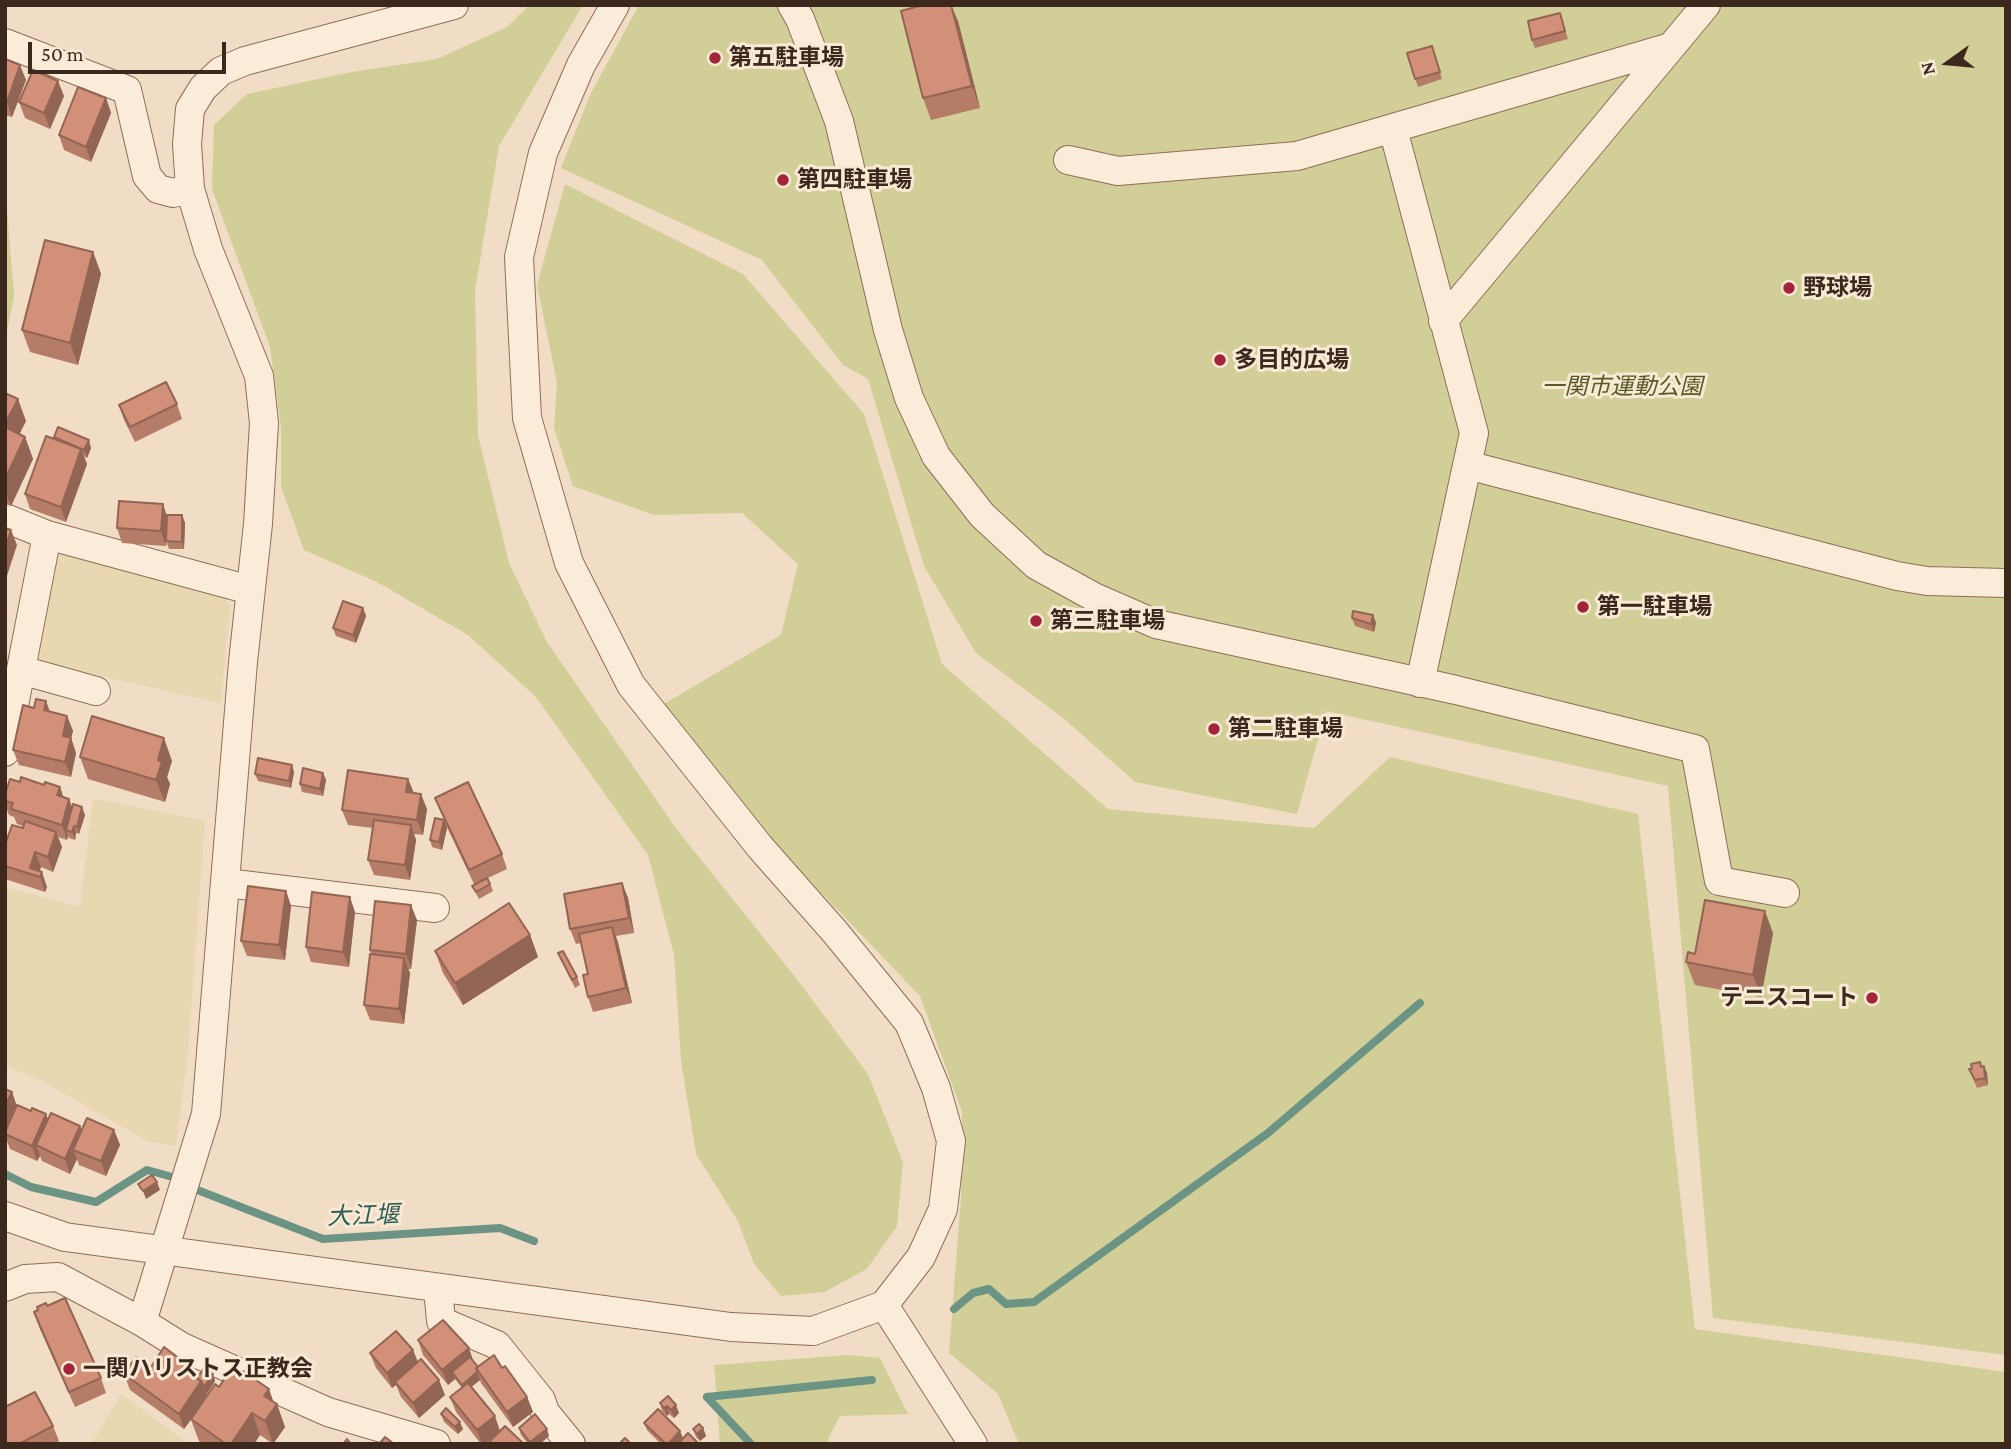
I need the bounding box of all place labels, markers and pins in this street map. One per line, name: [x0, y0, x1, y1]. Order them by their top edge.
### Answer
place label: 第五駐車場: [729, 44, 844, 72]
marker: 第五駐車場: [707, 50, 723, 66]
place label: 第四駐車場: [797, 166, 912, 194]
marker: 第四駐車場: [775, 172, 791, 188]
place label: 野球場: [1803, 274, 1872, 302]
marker: 野球場: [1781, 280, 1797, 296]
place label: 多目的広場: [1234, 346, 1349, 374]
marker: 多目的広場: [1212, 352, 1228, 368]
place label: 第一駐車場: [1597, 593, 1712, 621]
marker: 第一駐車場: [1575, 599, 1591, 615]
place label: 第三駐車場: [1050, 607, 1165, 635]
marker: 第三駐車場: [1028, 613, 1044, 629]
place label: 第二駐車場: [1228, 715, 1343, 743]
marker: 第二駐車場: [1206, 721, 1222, 737]
place label: テニスコート: [1720, 984, 1858, 1012]
marker: テニスコート: [1864, 990, 1880, 1006]
place label: 一関ハリストス正教会: [83, 1355, 313, 1383]
marker: 一関ハリストス正教会: [61, 1361, 77, 1377]

